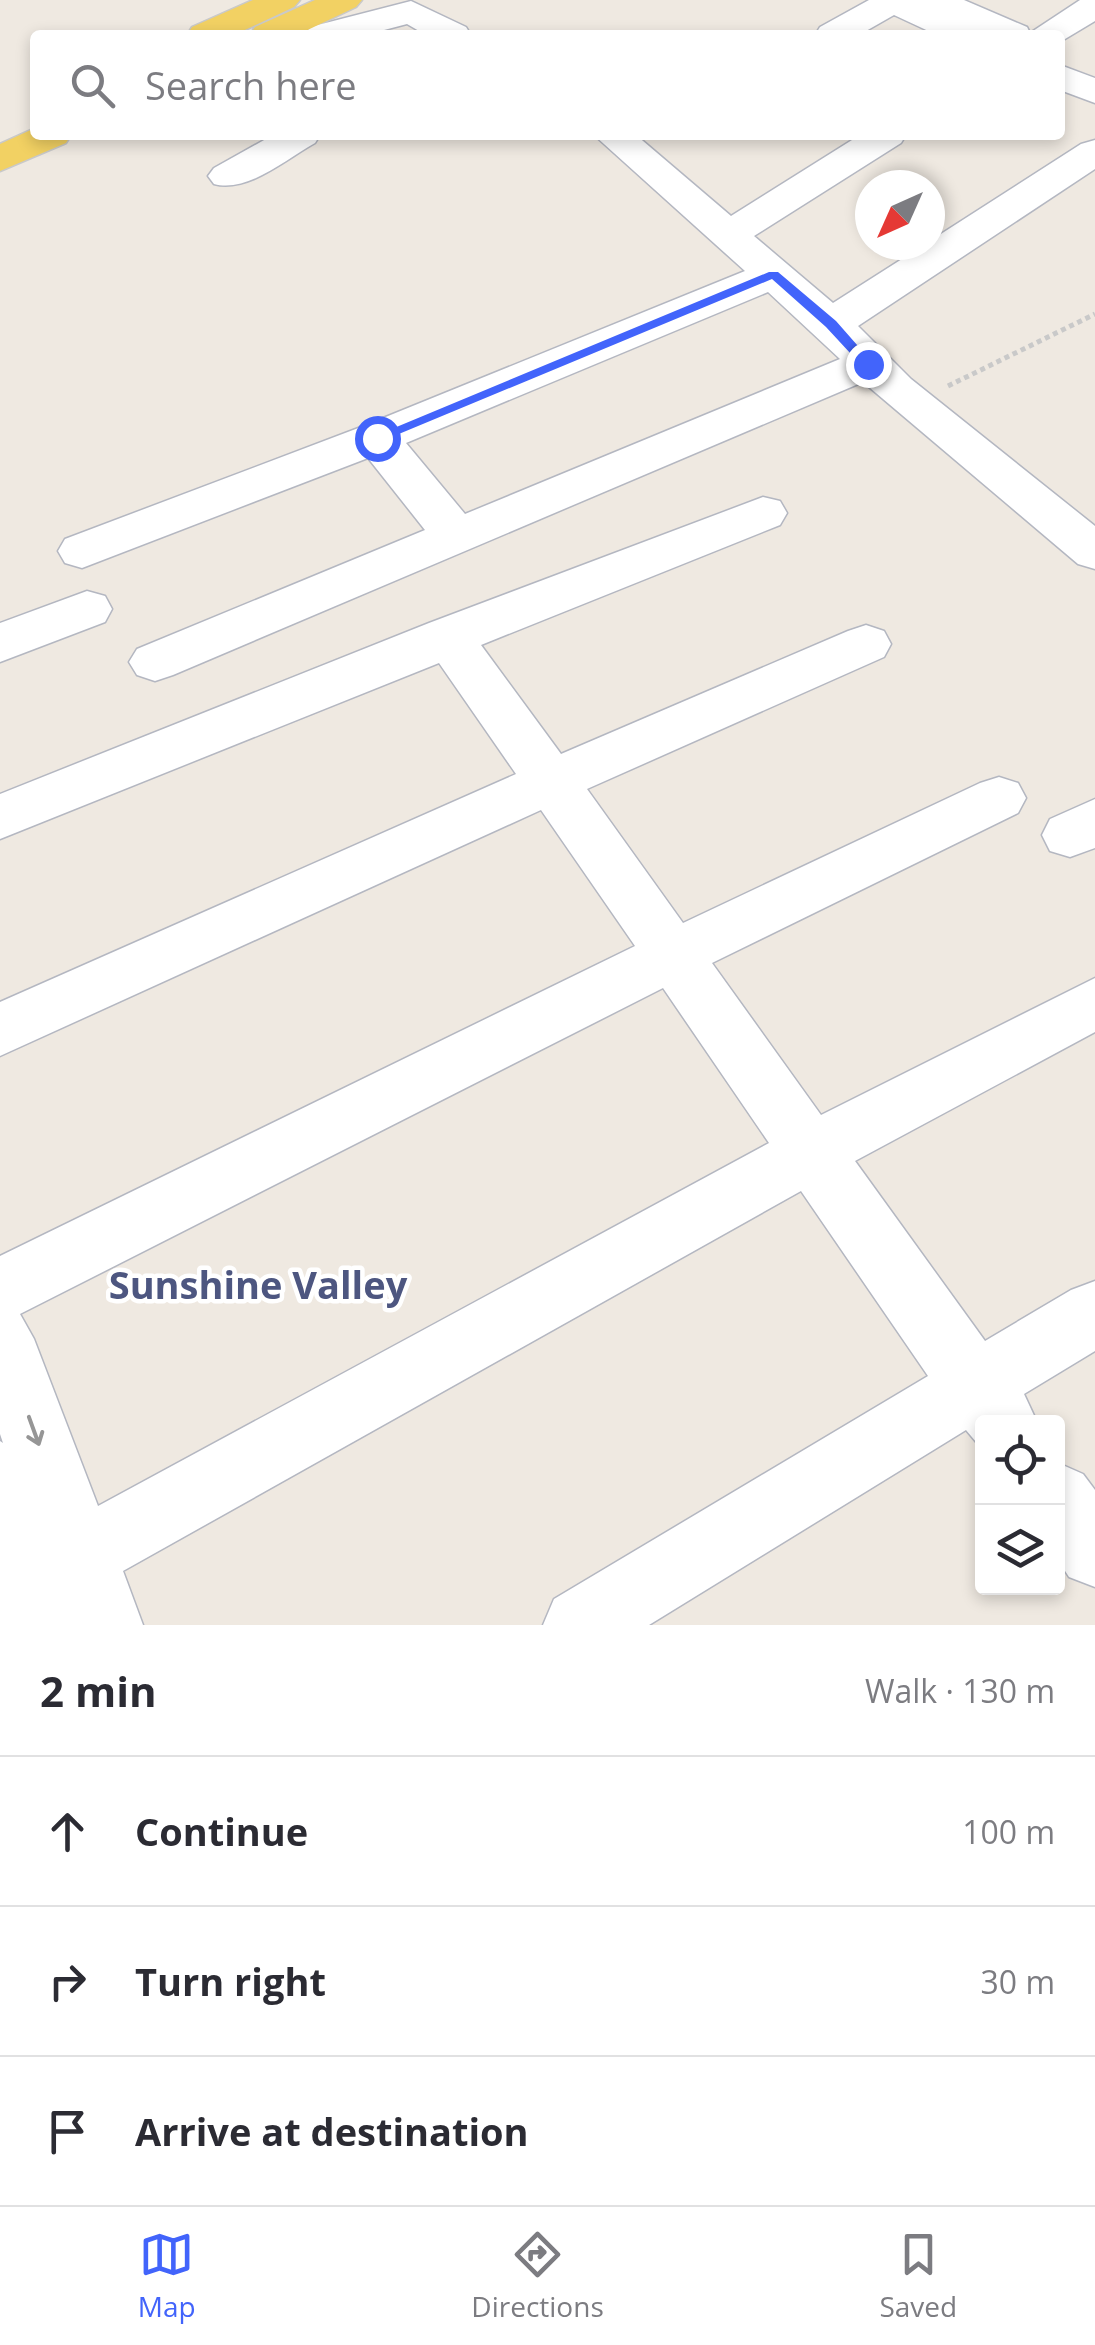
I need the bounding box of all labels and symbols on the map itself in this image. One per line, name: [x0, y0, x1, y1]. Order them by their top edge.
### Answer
north arrow: [855, 170, 945, 260]
route end: [846, 342, 892, 388]
route start: [355, 416, 401, 462]
district label: Sunshine Valley: [109, 1258, 408, 1310]
one-way arrow: [26, 1414, 44, 1445]

